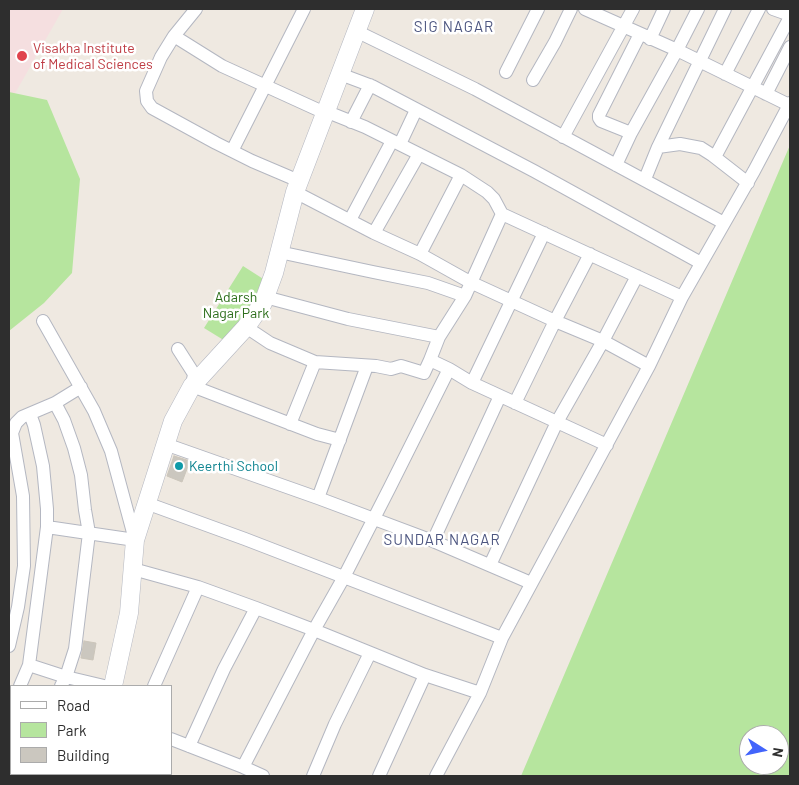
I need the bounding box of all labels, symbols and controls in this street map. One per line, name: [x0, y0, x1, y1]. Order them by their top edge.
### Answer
district label: SIG NAGAR: [413, 18, 495, 36]
place label: Visakha Institute of Medical Sciences: [33, 40, 153, 72]
marker: Visakha Institute of Medical Sciences: [15, 49, 29, 63]
park label: Adarsh Nagar Park: [203, 289, 269, 322]
place label: Keerthi School: [189, 458, 278, 474]
marker: Keerthi School: [173, 460, 185, 472]
district label: SUNDAR NAGAR: [382, 531, 502, 549]
legend: [10, 685, 172, 775]
text: Road: [57, 696, 90, 714]
text: Park: [57, 721, 86, 739]
north arrow: [739, 725, 789, 775]
text: Building: [57, 746, 110, 764]
text: N: [769, 746, 787, 759]

